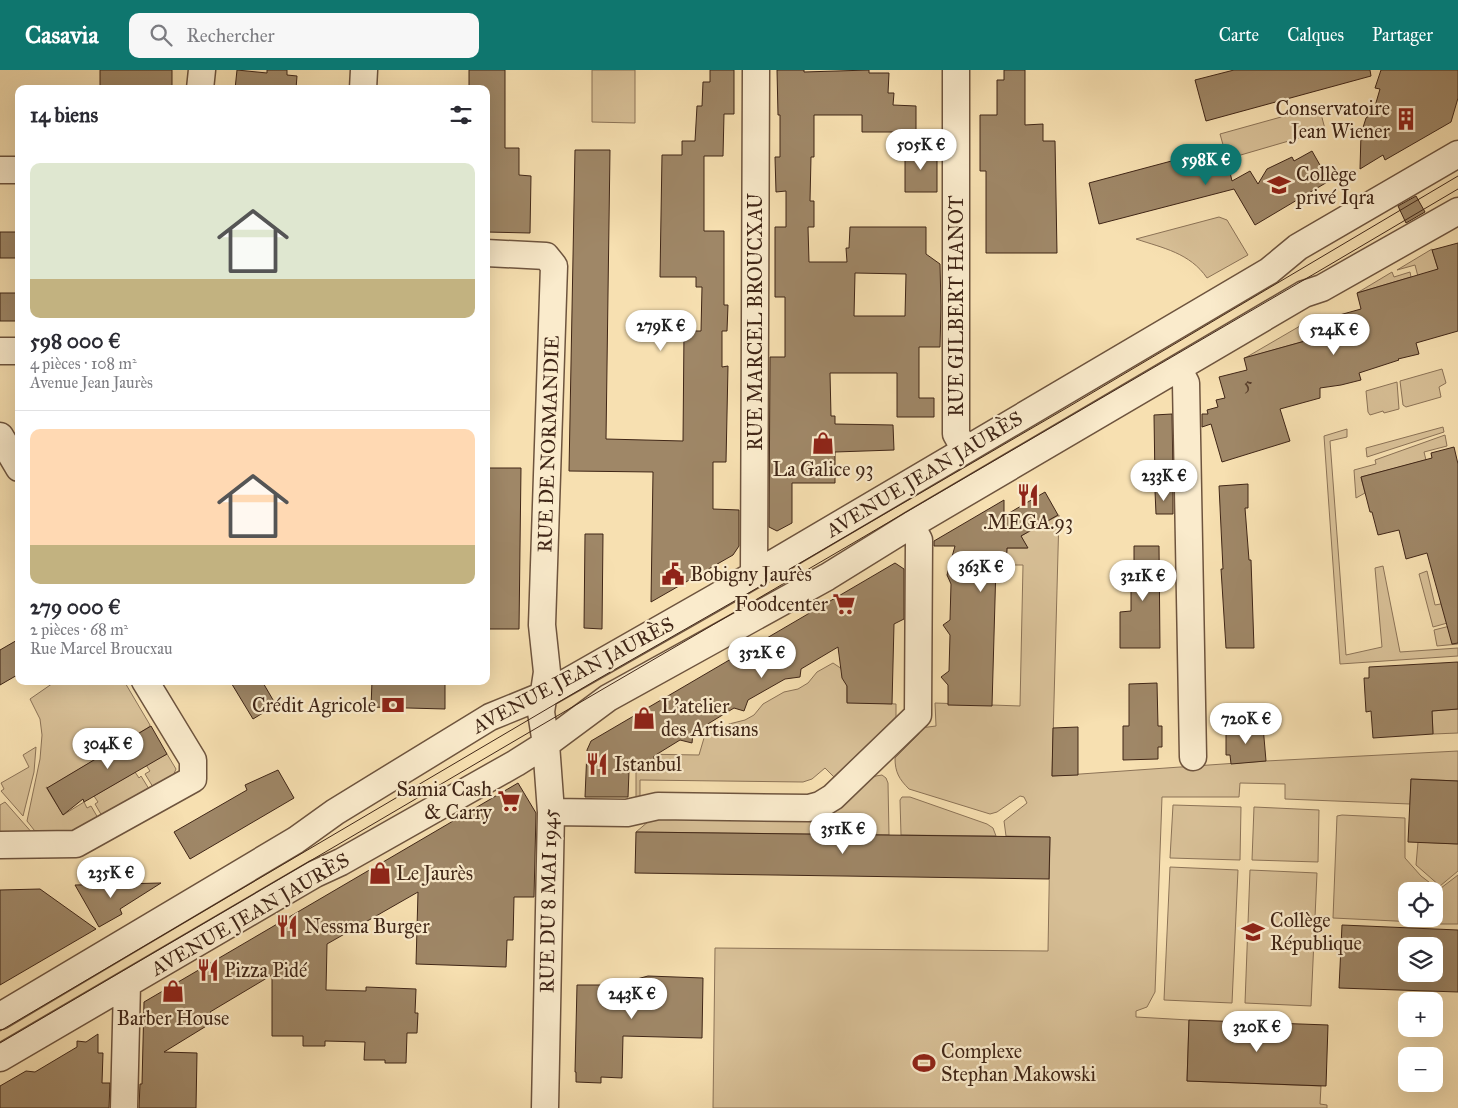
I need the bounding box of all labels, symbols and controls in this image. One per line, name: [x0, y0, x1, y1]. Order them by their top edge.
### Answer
search box: [129, 13, 479, 58]
text: Casavia: [25, 20, 99, 50]
icon: search: [147, 21, 175, 49]
text: Rechercher: [187, 24, 275, 47]
text: Carte: [1219, 24, 1259, 46]
text: Calques: [1287, 24, 1344, 46]
text: Partager: [1372, 24, 1433, 46]
place label: Conservatoire Jean Wiener: [1275, 96, 1391, 144]
icon: filters: [447, 101, 475, 129]
text: 14 biens: [30, 102, 98, 128]
building icon: Conservatoire Jean Wiener: [1393, 106, 1419, 132]
pin: 505K €: [880, 128, 962, 171]
text: 505K €: [897, 135, 945, 154]
pin: 598K €: [1165, 144, 1247, 186]
text: 598K €: [1181, 150, 1231, 169]
place label: Collège privé Iqra: [1295, 162, 1375, 210]
school or university icon: Collège privé Iqra: [1266, 172, 1292, 198]
street label: RUE MARCEL BROUCXAU: [743, 193, 767, 451]
street label: RUE GILBERT HANOT: [944, 195, 968, 417]
icon: home: [208, 196, 298, 286]
pin: 279K €: [620, 310, 702, 352]
pin: 524K €: [1293, 314, 1375, 356]
text: 279K €: [636, 316, 686, 335]
text: 524K €: [1310, 320, 1358, 339]
text: 598 000 €: [30, 328, 121, 354]
street label: RUE DE NORMANDIE: [532, 335, 564, 553]
text: 4 pièces · 108 m²: [30, 354, 137, 373]
text: Avenue Jean Jaurès: [30, 373, 153, 392]
house number: 5: [1244, 373, 1253, 395]
street label: AVENUE JEAN JAURÈS: [820, 404, 1027, 544]
shop icon: La Galice 93: [810, 430, 836, 456]
place label: La Galice 93: [772, 457, 874, 481]
pin: 233K €: [1123, 460, 1205, 502]
icon: home: [208, 461, 298, 551]
text: 233K €: [1141, 466, 1187, 485]
restaurant icon: .MEGA.93: [1015, 482, 1041, 508]
place label: .MEGA.93: [983, 510, 1073, 534]
pin: 363K €: [940, 550, 1022, 593]
text: 363K €: [958, 557, 1004, 576]
pin: 321K €: [1102, 560, 1184, 602]
public building icon: Bobigny Jaurès: [660, 561, 686, 587]
place label: Bobigny Jaurès: [690, 562, 812, 587]
text: 321K €: [1120, 566, 1166, 585]
supermarket icon: Foodcenter: [831, 591, 857, 617]
place label: Foodcenter: [734, 592, 828, 616]
text: 279 000 €: [30, 594, 121, 620]
street label: AVENUE JEAN JAURÈS: [466, 610, 678, 740]
text: 2 pièces · 68 m²: [30, 620, 128, 639]
pin: 352K €: [721, 636, 803, 679]
text: Rue Marcel Broucxau: [30, 639, 172, 658]
text: 352K €: [739, 643, 785, 662]
bank icon: Crédit Agricole: [380, 692, 406, 718]
place label: Crédit Agricole: [252, 693, 376, 718]
place label: L'atelier des Artisans: [661, 694, 758, 741]
pin: 720K €: [1205, 702, 1287, 745]
shop icon: L'atelier des Artisans: [631, 705, 657, 731]
text: 720K €: [1221, 709, 1271, 728]
pin: 304K €: [67, 728, 149, 770]
text: 304K €: [83, 734, 133, 753]
restaurant icon: Istanbul: [584, 751, 610, 777]
place label: Istanbul: [614, 752, 682, 776]
place label: Samia Cash & Carry: [397, 777, 493, 824]
supermarket icon: Samia Cash & Carry: [496, 788, 522, 814]
street label: RUE DU 8 MAI 1945: [534, 809, 562, 993]
pin: 351K €: [802, 812, 884, 855]
text: 351K €: [821, 819, 865, 838]
street label: AVENUE JEAN JAURÈS: [145, 846, 354, 982]
pin: 235K €: [70, 856, 152, 899]
shop icon: Le Jaurès: [367, 860, 393, 886]
place label: Le Jaurès: [396, 861, 473, 886]
text: 235K €: [88, 863, 134, 882]
map controls: [1398, 882, 1443, 1092]
button: locate: [1398, 882, 1443, 927]
place label: Collège République: [1270, 908, 1362, 956]
restaurant icon: Nessma Burger: [274, 913, 300, 939]
place label: Nessma Burger: [304, 914, 430, 939]
school or university icon: Collège République: [1240, 919, 1266, 945]
button: layers: [1398, 937, 1443, 982]
restaurant icon: Pizza Pidé: [195, 957, 221, 983]
place label: Pizza Pidé: [224, 958, 308, 982]
shop icon: Barber House: [160, 978, 186, 1004]
pin: 243K €: [591, 978, 673, 1020]
text: 243K €: [608, 984, 656, 1003]
button: +: [1398, 992, 1443, 1037]
place label: Barber House: [117, 1006, 229, 1030]
pin: 320K €: [1216, 1010, 1298, 1053]
text: 320K €: [1233, 1017, 1281, 1036]
place label: Complexe Stephan Makowski: [941, 1039, 1096, 1086]
button: −: [1398, 1047, 1443, 1092]
sports icon: Complexe Stephan Makowski: [911, 1050, 937, 1076]

